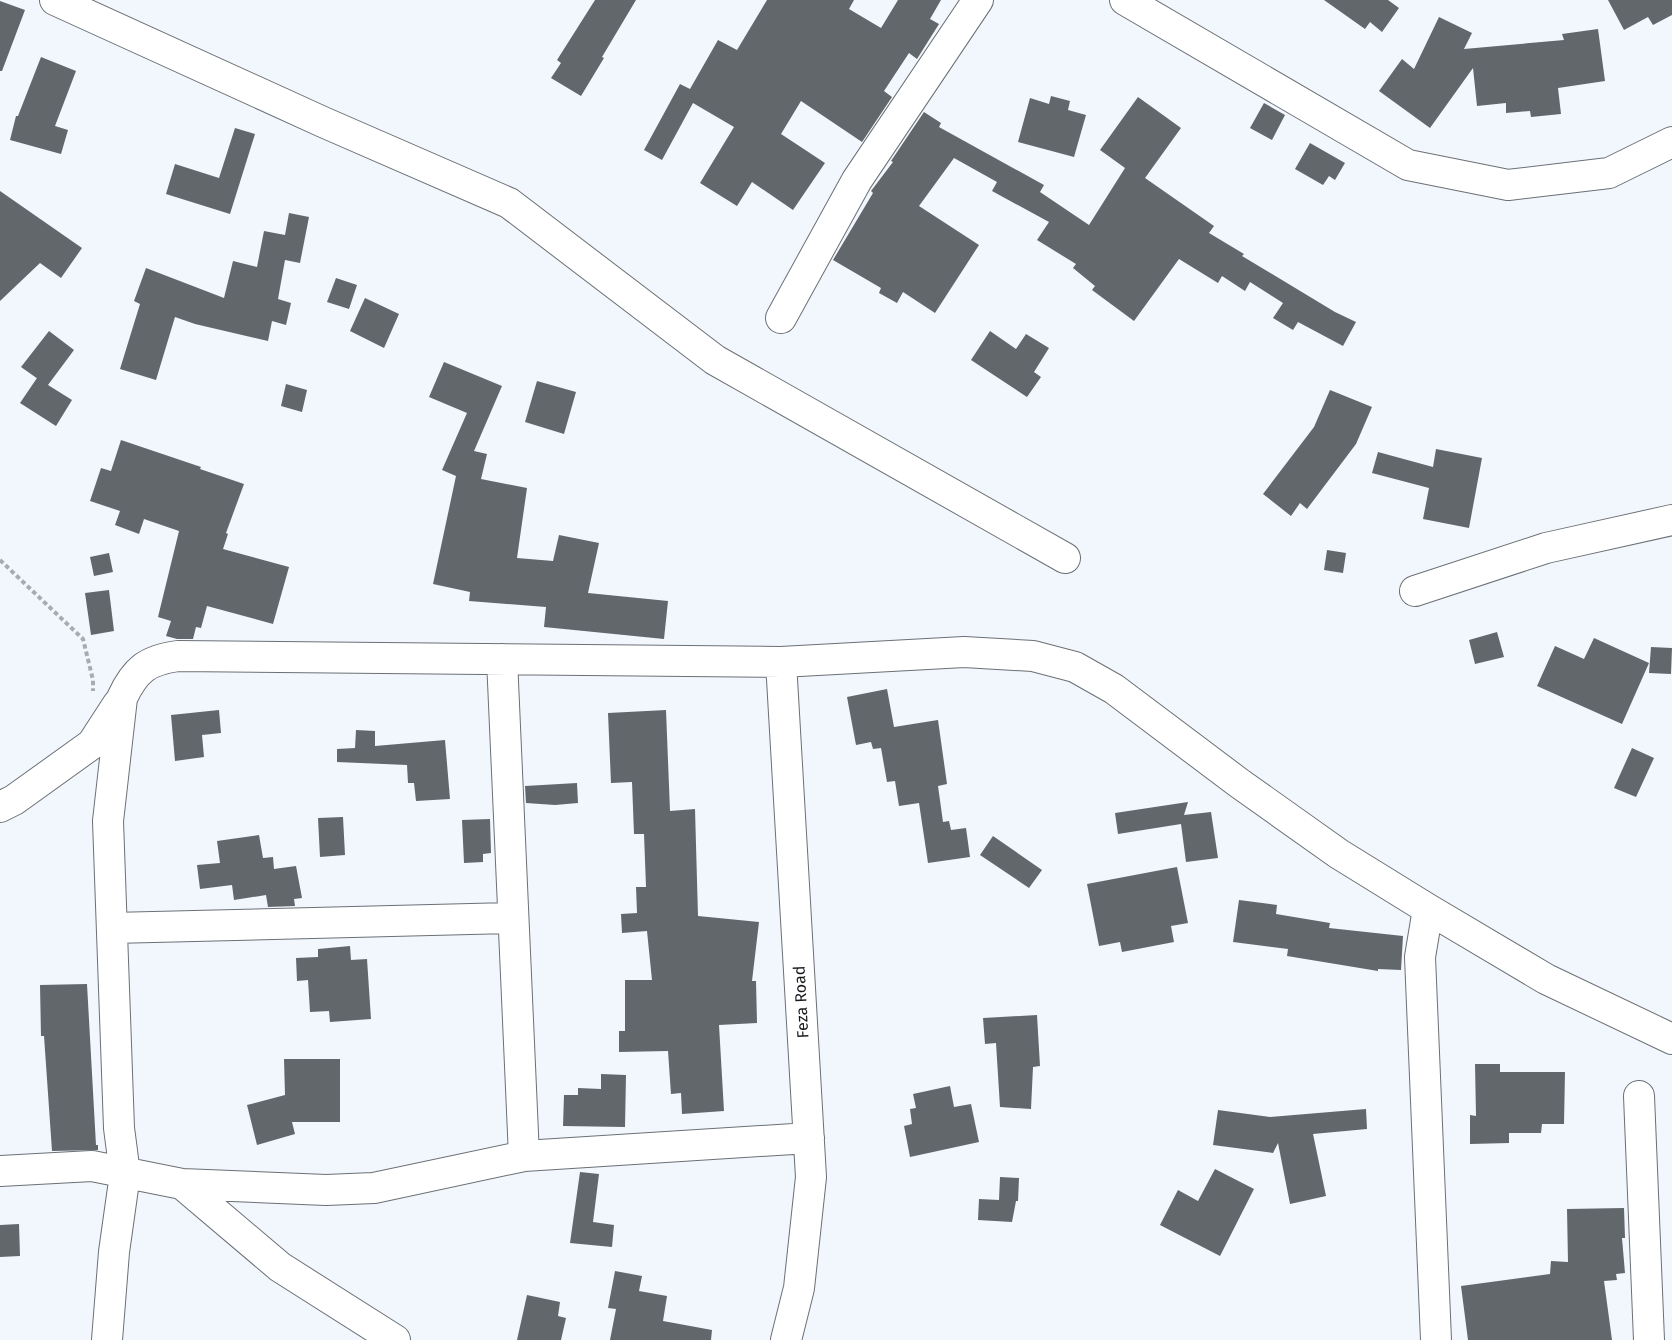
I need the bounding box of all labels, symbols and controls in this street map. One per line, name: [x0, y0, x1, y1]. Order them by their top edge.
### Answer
street label: Feza Road: [790, 965, 812, 1039]

